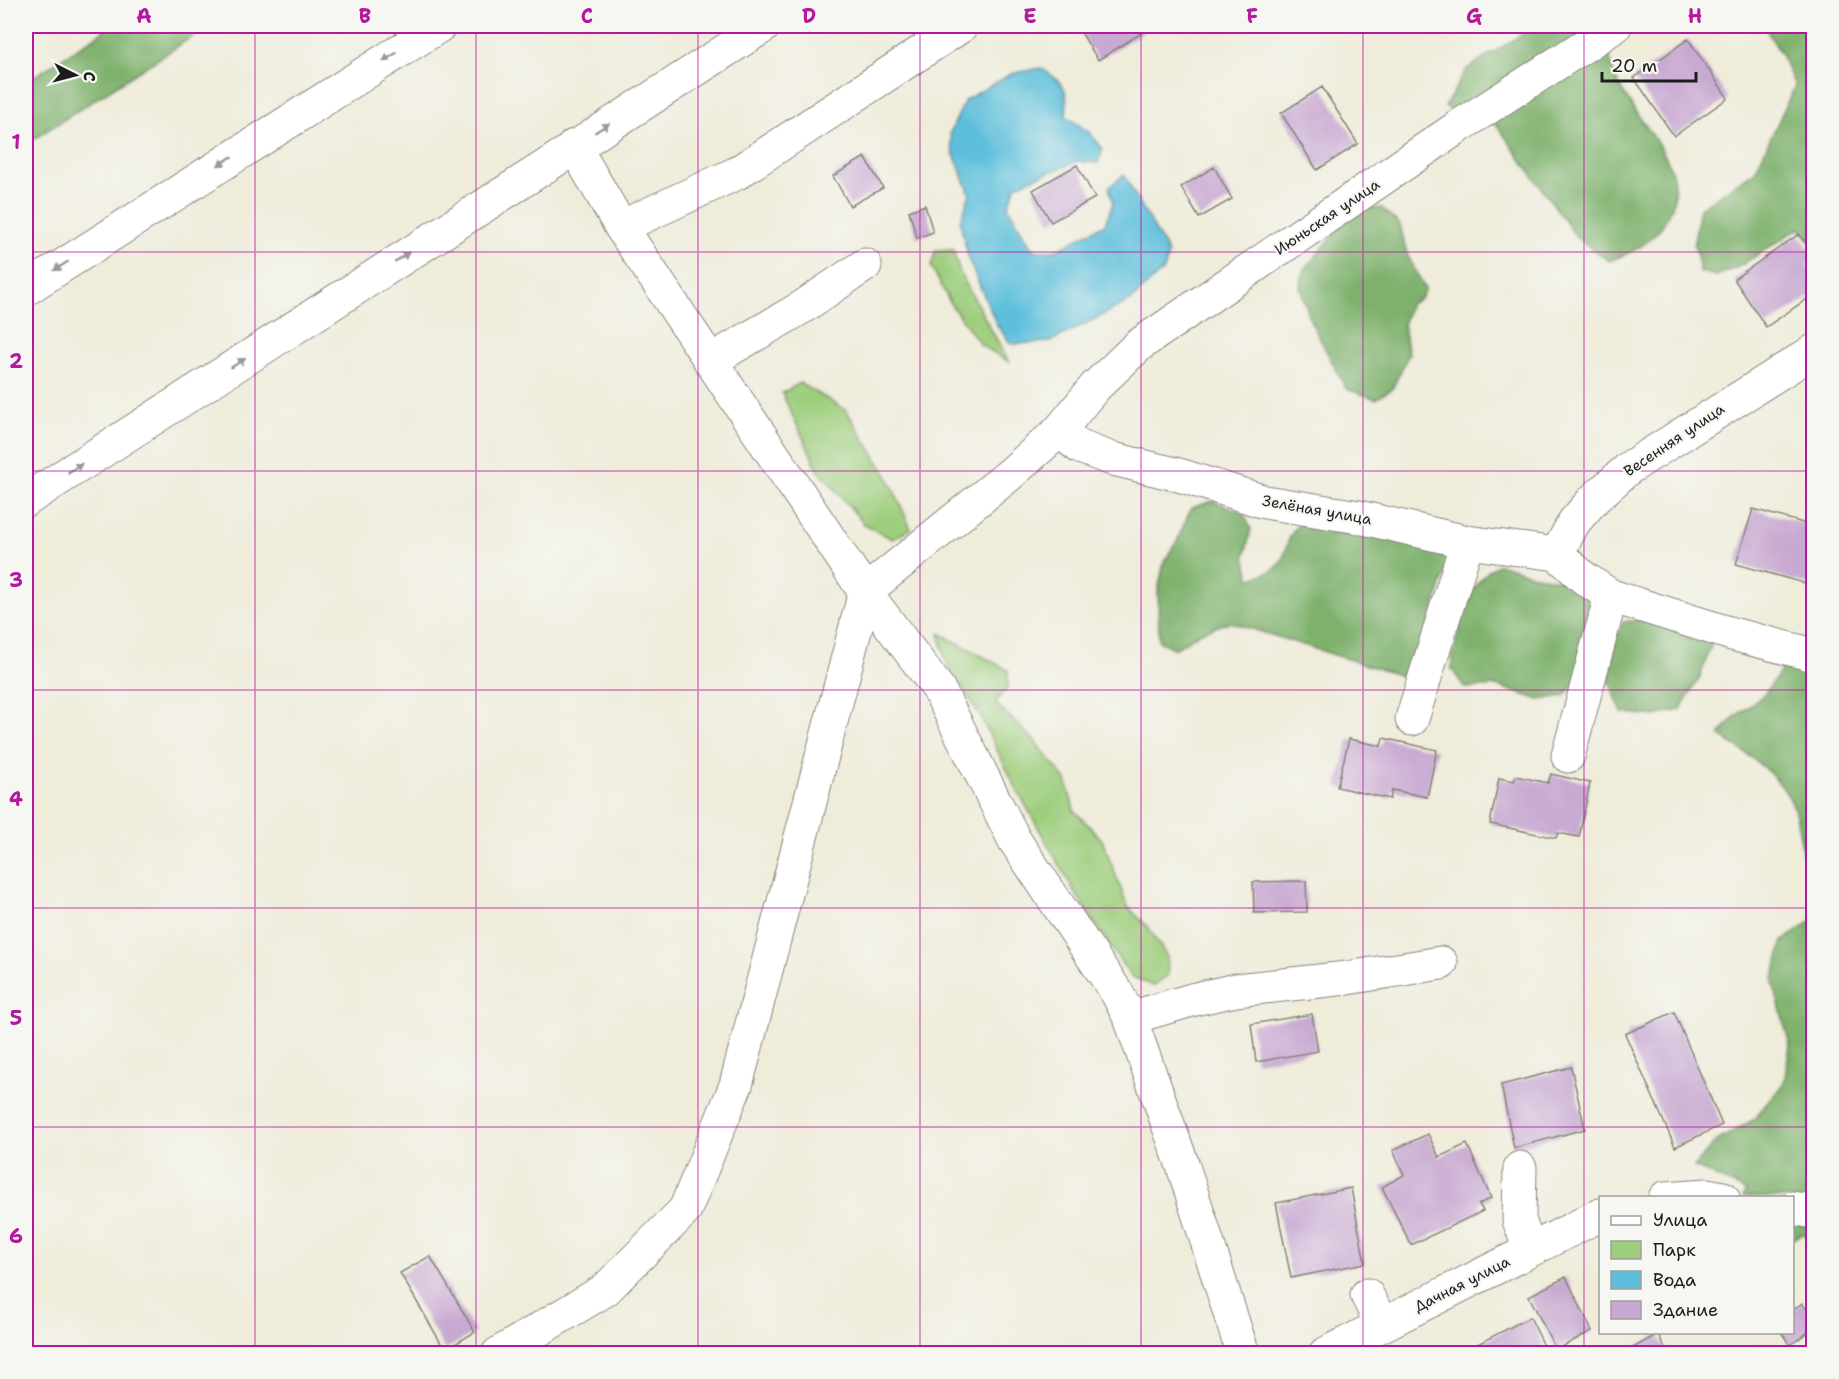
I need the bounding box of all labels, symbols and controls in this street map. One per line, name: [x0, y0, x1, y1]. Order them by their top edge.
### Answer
text: A: [136, 3, 152, 29]
text: B: [359, 3, 371, 29]
text: C: [581, 3, 593, 29]
text: D: [802, 3, 816, 29]
text: E: [1023, 3, 1037, 29]
text: F: [1246, 3, 1258, 29]
text: G: [1466, 3, 1482, 29]
text: H: [1688, 3, 1702, 29]
north arrow: [45, 45, 105, 105]
scale bar: [1602, 45, 1696, 83]
one-way arrow: [382, 51, 398, 62]
text: 20 m: [1611, 54, 1657, 78]
text: С: [78, 71, 100, 83]
one-way arrow: [593, 123, 610, 134]
text: 1: [11, 129, 21, 155]
one-way arrow: [217, 156, 233, 167]
street label: Июньская улица: [1271, 174, 1384, 260]
one-way arrow: [394, 251, 410, 262]
one-way arrow: [53, 261, 69, 272]
text: 2: [9, 348, 23, 374]
one-way arrow: [230, 357, 247, 368]
street label: Весенняя улица: [1620, 399, 1729, 481]
one-way arrow: [66, 463, 83, 474]
street label: Зелёная улица: [1261, 491, 1374, 530]
text: 3: [9, 567, 23, 593]
text: 4: [9, 786, 23, 812]
text: 5: [10, 1005, 22, 1031]
legend: [1599, 1196, 1794, 1334]
text: Улица: [1653, 1208, 1707, 1232]
text: 6: [9, 1223, 23, 1249]
text: Парк: [1653, 1238, 1696, 1262]
street label: Дачная улица: [1411, 1251, 1514, 1317]
text: Вода: [1653, 1268, 1696, 1292]
text: Здание: [1653, 1298, 1718, 1322]

